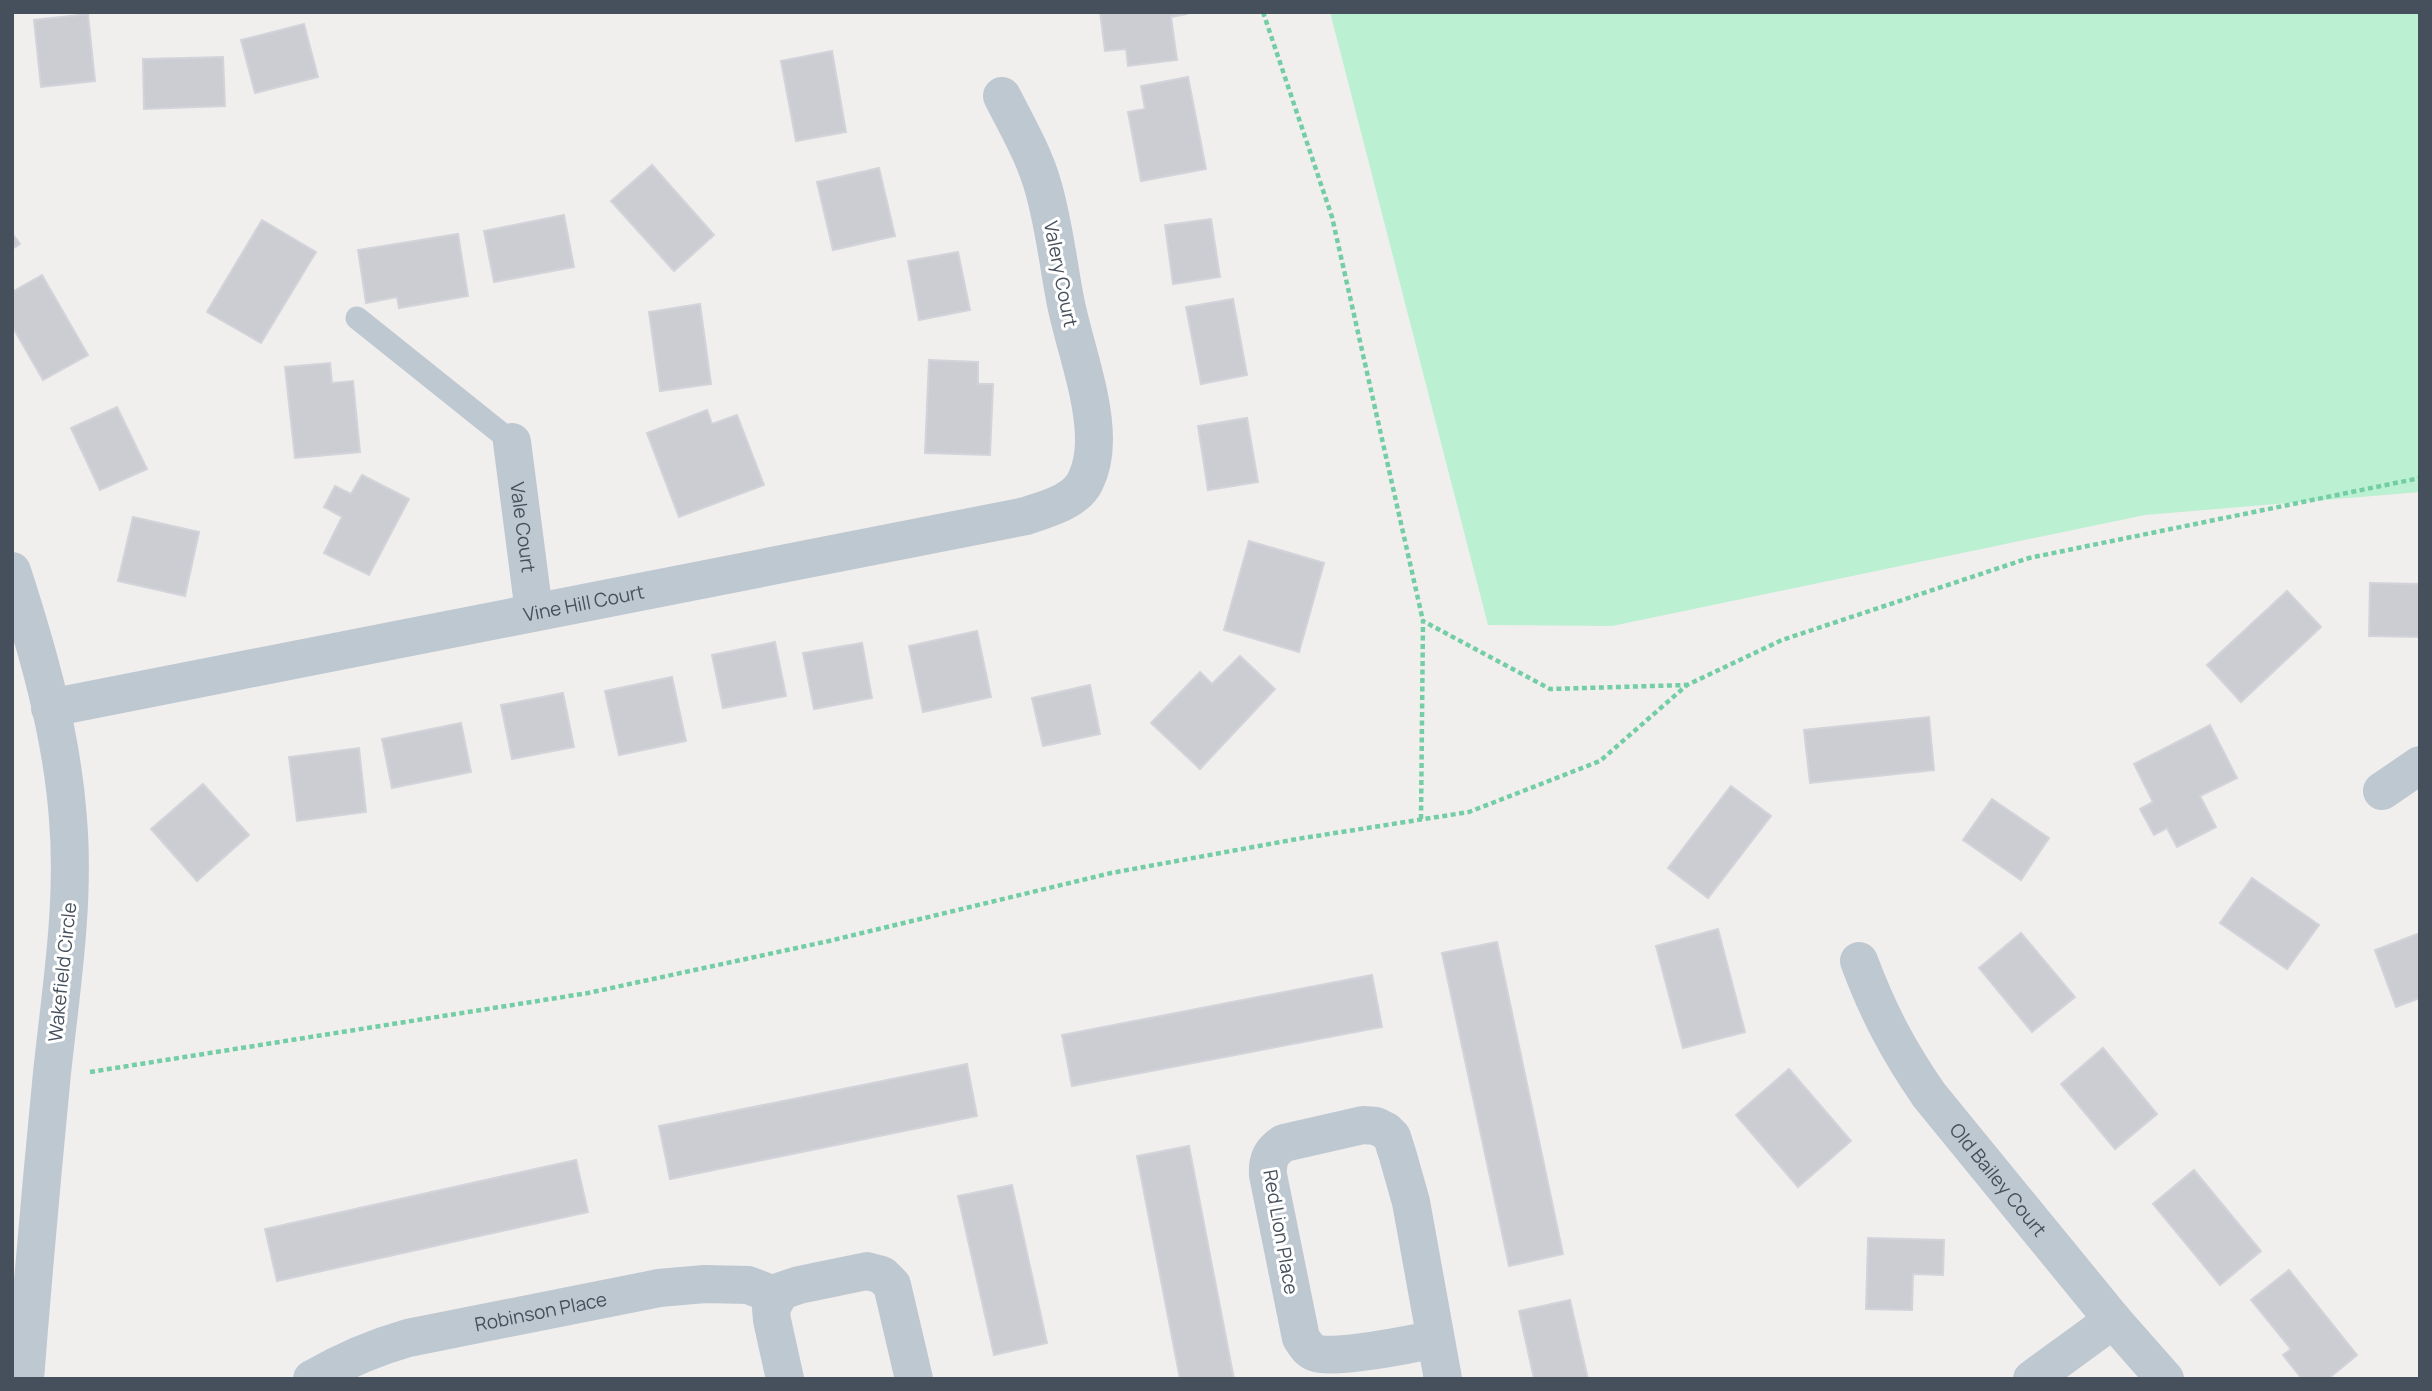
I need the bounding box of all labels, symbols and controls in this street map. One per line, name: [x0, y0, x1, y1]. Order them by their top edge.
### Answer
street label: Valery Court: [1038, 219, 1084, 329]
street label: Vale Court: [504, 480, 542, 574]
street label: Vine Hill Court: [521, 578, 646, 628]
street label: Wakefield Circle: [42, 901, 82, 1043]
street label: Old Bailey Court: [1944, 1117, 2053, 1242]
street label: Red Lion Place: [1257, 1167, 1305, 1297]
street label: Robinson Place: [472, 1286, 609, 1337]

